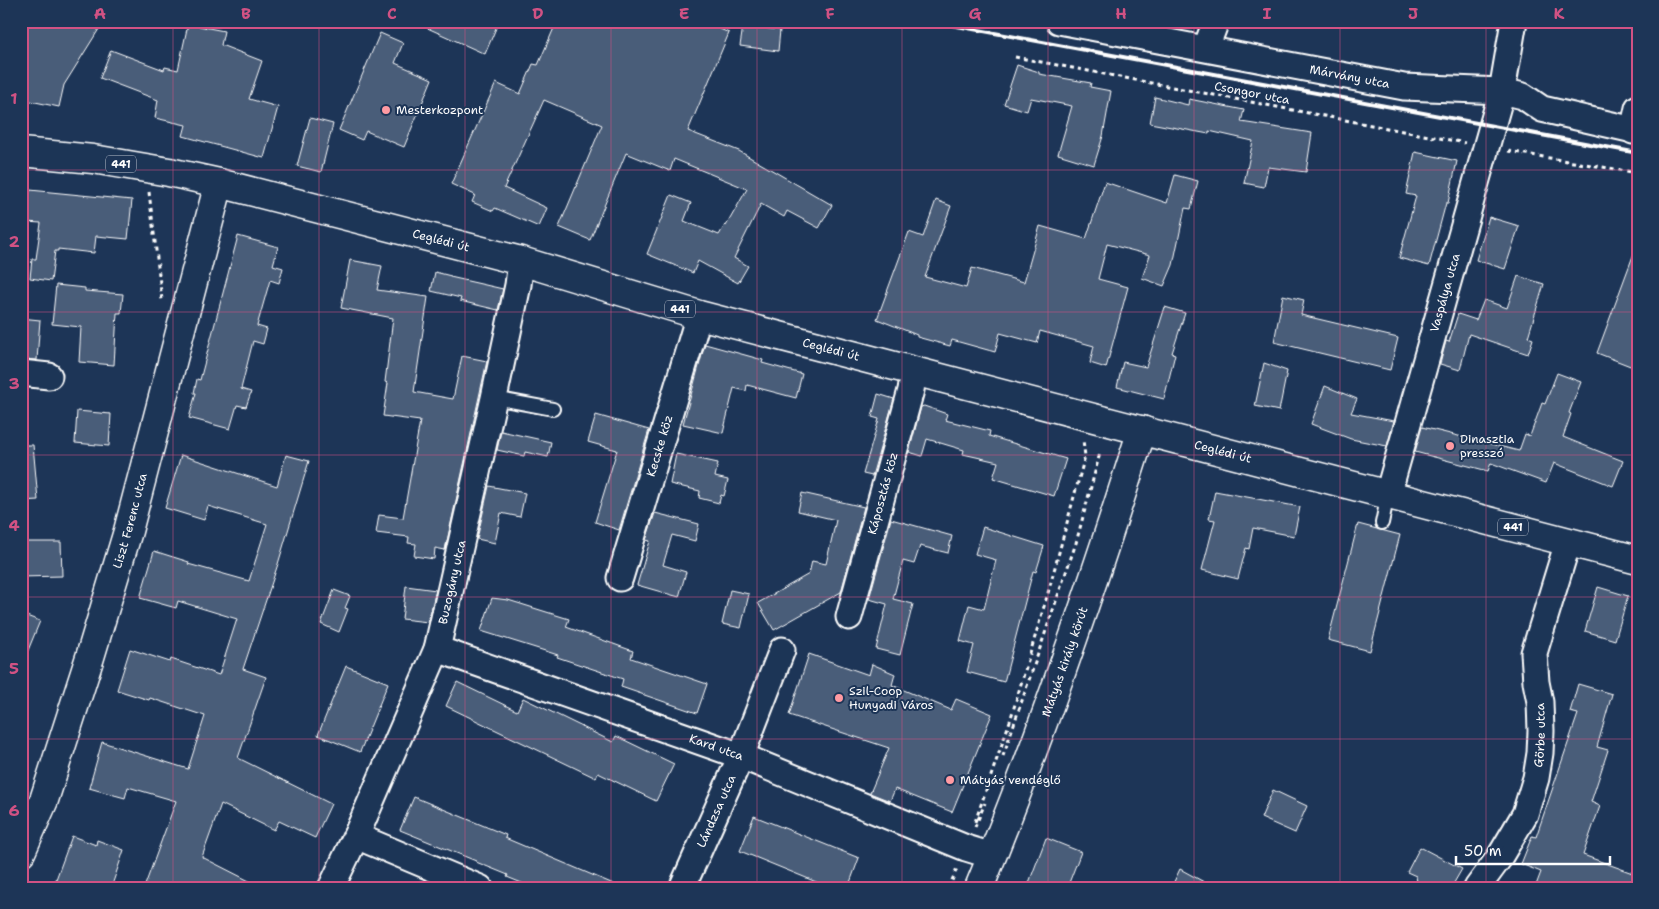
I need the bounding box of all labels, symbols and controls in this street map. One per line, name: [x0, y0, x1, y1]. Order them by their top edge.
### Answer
text: A: [94, 3, 106, 24]
text: B: [241, 3, 251, 24]
text: C: [387, 3, 397, 24]
text: D: [532, 3, 544, 24]
text: E: [679, 3, 689, 24]
text: F: [825, 3, 835, 24]
text: G: [969, 3, 982, 24]
text: H: [1115, 3, 1127, 24]
text: I: [1263, 3, 1272, 24]
text: J: [1408, 3, 1418, 24]
text: K: [1554, 3, 1565, 24]
street label: Márvány utca: [1308, 61, 1392, 92]
street label: Csongor utca: [1213, 78, 1292, 108]
text: 1: [10, 88, 18, 109]
place label: Mesterkozpont: [396, 102, 483, 118]
marker: Mesterkozpont: [380, 104, 392, 116]
road number: 441: [106, 156, 136, 172]
street label: Ceglédi út: [411, 225, 471, 255]
text: 2: [8, 231, 20, 252]
street label: Vaspálya utca: [1426, 251, 1464, 334]
road number: 441: [665, 300, 695, 318]
street label: Ceglédi út: [801, 334, 861, 365]
text: 3: [8, 373, 20, 394]
street label: Kecske köz: [643, 413, 677, 479]
place label: Dinasztia presszó: [1460, 431, 1515, 461]
street label: Ceglédi út: [1193, 437, 1253, 467]
marker: Dinasztia presszó: [1444, 440, 1456, 452]
street label: Káposztás köz: [864, 451, 902, 536]
street label: Liszt Ferenc utca: [109, 471, 151, 570]
text: 4: [8, 515, 20, 536]
road number: 441: [1498, 518, 1528, 536]
street label: Buzogány utca: [435, 538, 470, 626]
street label: Mátyás király körút: [1038, 605, 1092, 719]
text: 5: [9, 658, 19, 679]
place label: Szil-Coop Hunyadi Város: [849, 683, 934, 713]
marker: Szil-Coop Hunyadi Város: [833, 692, 845, 704]
street label: Görbe utca: [1530, 702, 1549, 769]
street label: Kard utca: [687, 730, 746, 764]
street label: Lándzsa utca: [693, 772, 740, 850]
place label: Mátyás vendéglő: [960, 772, 1061, 788]
marker: Mátyás vendéglő: [944, 774, 956, 786]
text: 6: [8, 800, 20, 821]
scale bar: [1456, 834, 1610, 866]
text: 50 m: [1464, 841, 1502, 861]

